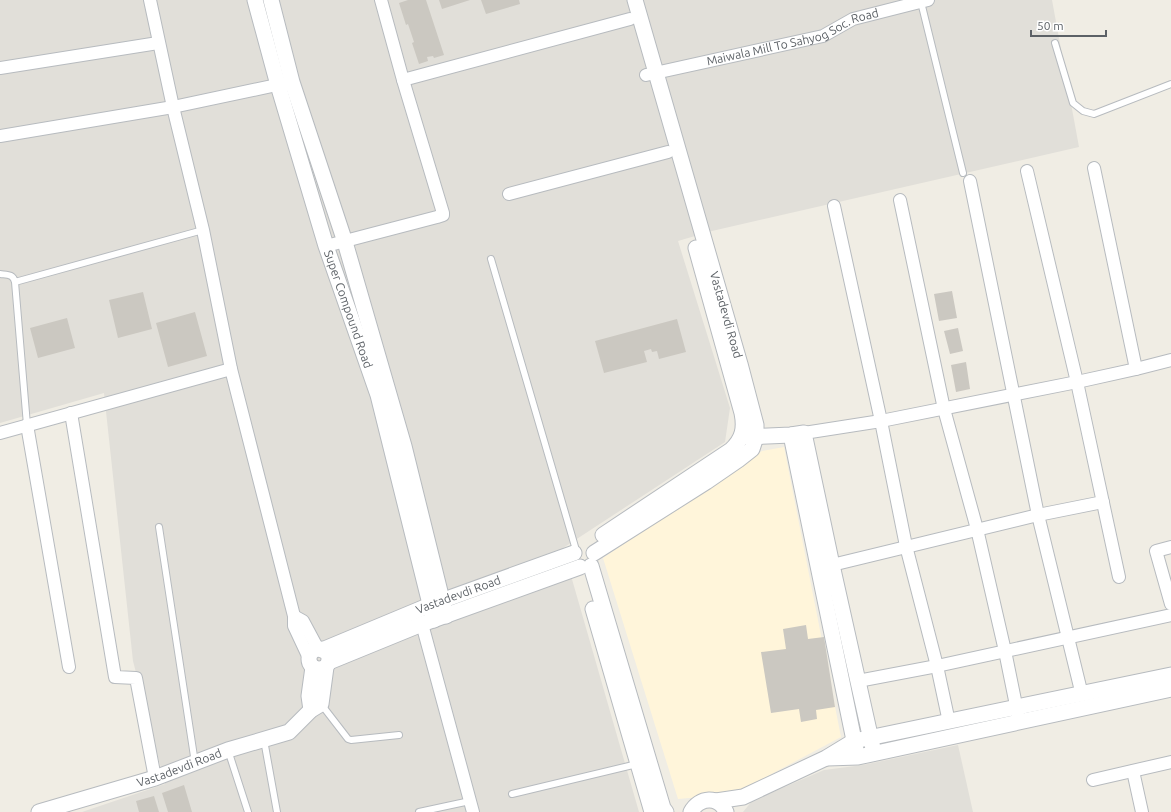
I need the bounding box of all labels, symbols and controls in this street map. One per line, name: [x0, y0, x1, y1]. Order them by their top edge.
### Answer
street label: Maiwala Mill To Sahyog Soc. Road: [705, 6, 880, 67]
scale bar: [1031, 12, 1106, 38]
text: 50 m: [1037, 19, 1064, 32]
street label: Super Compound Road: [322, 248, 375, 370]
street label: Vastadevdi Road: [708, 270, 745, 360]
street label: Vastadevdi Road: [414, 573, 502, 616]
street label: Vastadevdi Road: [135, 746, 223, 789]

